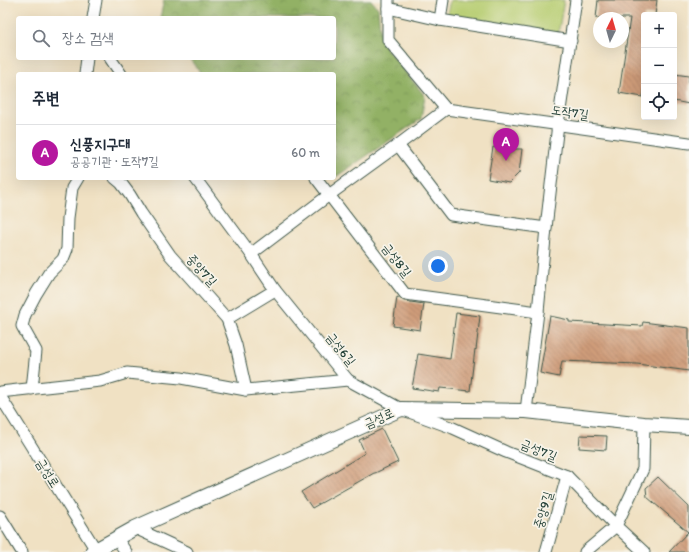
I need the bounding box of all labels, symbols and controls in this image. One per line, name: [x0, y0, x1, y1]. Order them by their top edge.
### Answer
north arrow: [593, 12, 629, 48]
map controls: [641, 12, 677, 120]
button: +: [641, 12, 677, 48]
search box: [16, 16, 336, 60]
icon: search: [30, 27, 52, 49]
text: 장소 검색: [62, 29, 114, 47]
button: −: [641, 48, 677, 84]
button: locate: [641, 84, 677, 120]
text: 주변: [32, 88, 59, 108]
street label: 도작7길: [550, 102, 590, 122]
pin: A: [493, 128, 519, 161]
text: 신풍지구대: [70, 135, 130, 153]
text: A: [41, 145, 49, 160]
text: 60 m: [291, 145, 320, 160]
text: 공공기관 · 도작7길: [70, 154, 159, 169]
street label: 금성8길: [379, 240, 415, 280]
street label: 중앙7길: [184, 251, 220, 289]
your location: [428, 256, 448, 276]
street label: 금성6길: [323, 329, 359, 369]
street label: 금성로: [362, 405, 396, 431]
street label: 금성7길: [519, 436, 559, 464]
street label: 금성로: [33, 456, 63, 490]
street label: 중앙9길: [531, 490, 555, 530]

